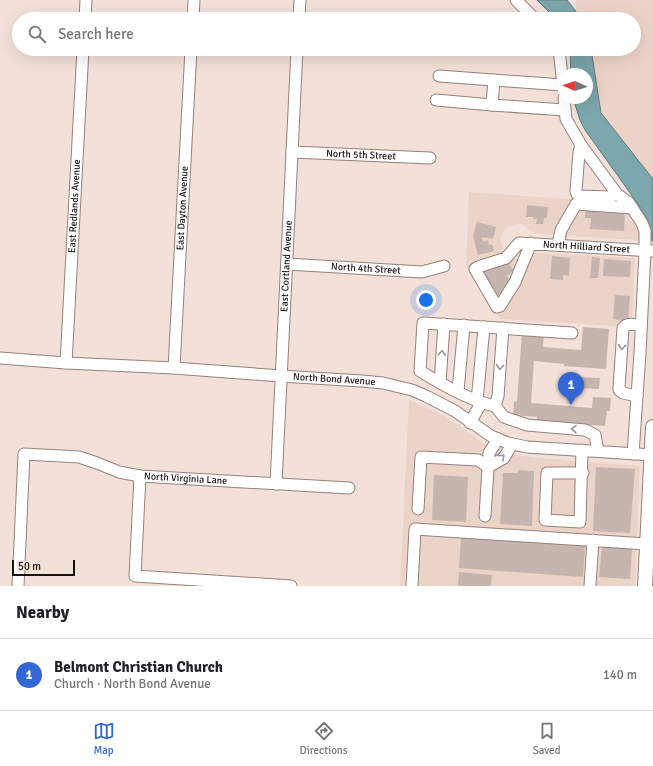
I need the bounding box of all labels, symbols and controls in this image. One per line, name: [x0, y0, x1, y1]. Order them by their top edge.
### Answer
search box: [12, 12, 641, 56]
icon: search: [26, 23, 48, 45]
text: Search here: [58, 25, 134, 43]
north arrow: [557, 68, 593, 104]
street label: North 5th Street: [326, 147, 397, 163]
street label: East Redlands Avenue: [66, 159, 83, 253]
street label: East Dayton Avenue: [174, 166, 191, 251]
street label: East Cortland Avenue: [278, 220, 295, 312]
street label: North Hilliard Street: [543, 238, 631, 256]
street label: North 4th Street: [331, 261, 402, 277]
your location: [416, 290, 436, 310]
one-way arrow: [617, 344, 626, 351]
one-way arrow: [438, 350, 447, 356]
one-way arrow: [496, 364, 505, 370]
street label: North Bond Avenue: [293, 371, 376, 388]
pin: 1: [558, 372, 584, 405]
one-way arrow: [571, 425, 577, 434]
one-way arrow: [497, 455, 505, 462]
street label: North Virginia Lane: [144, 470, 227, 487]
scale bar: [12, 558, 75, 577]
text: 50 m: [18, 560, 41, 573]
text: Nearby: [16, 602, 69, 623]
text: Belmont Christian Church: [54, 658, 223, 676]
text: 1: [25, 667, 33, 683]
text: 140 m: [603, 667, 637, 683]
text: Church · North Bond Avenue: [54, 676, 211, 692]
tab: Map: [93, 720, 115, 757]
tab: Directions: [300, 720, 348, 757]
tab: Saved: [533, 720, 560, 757]

